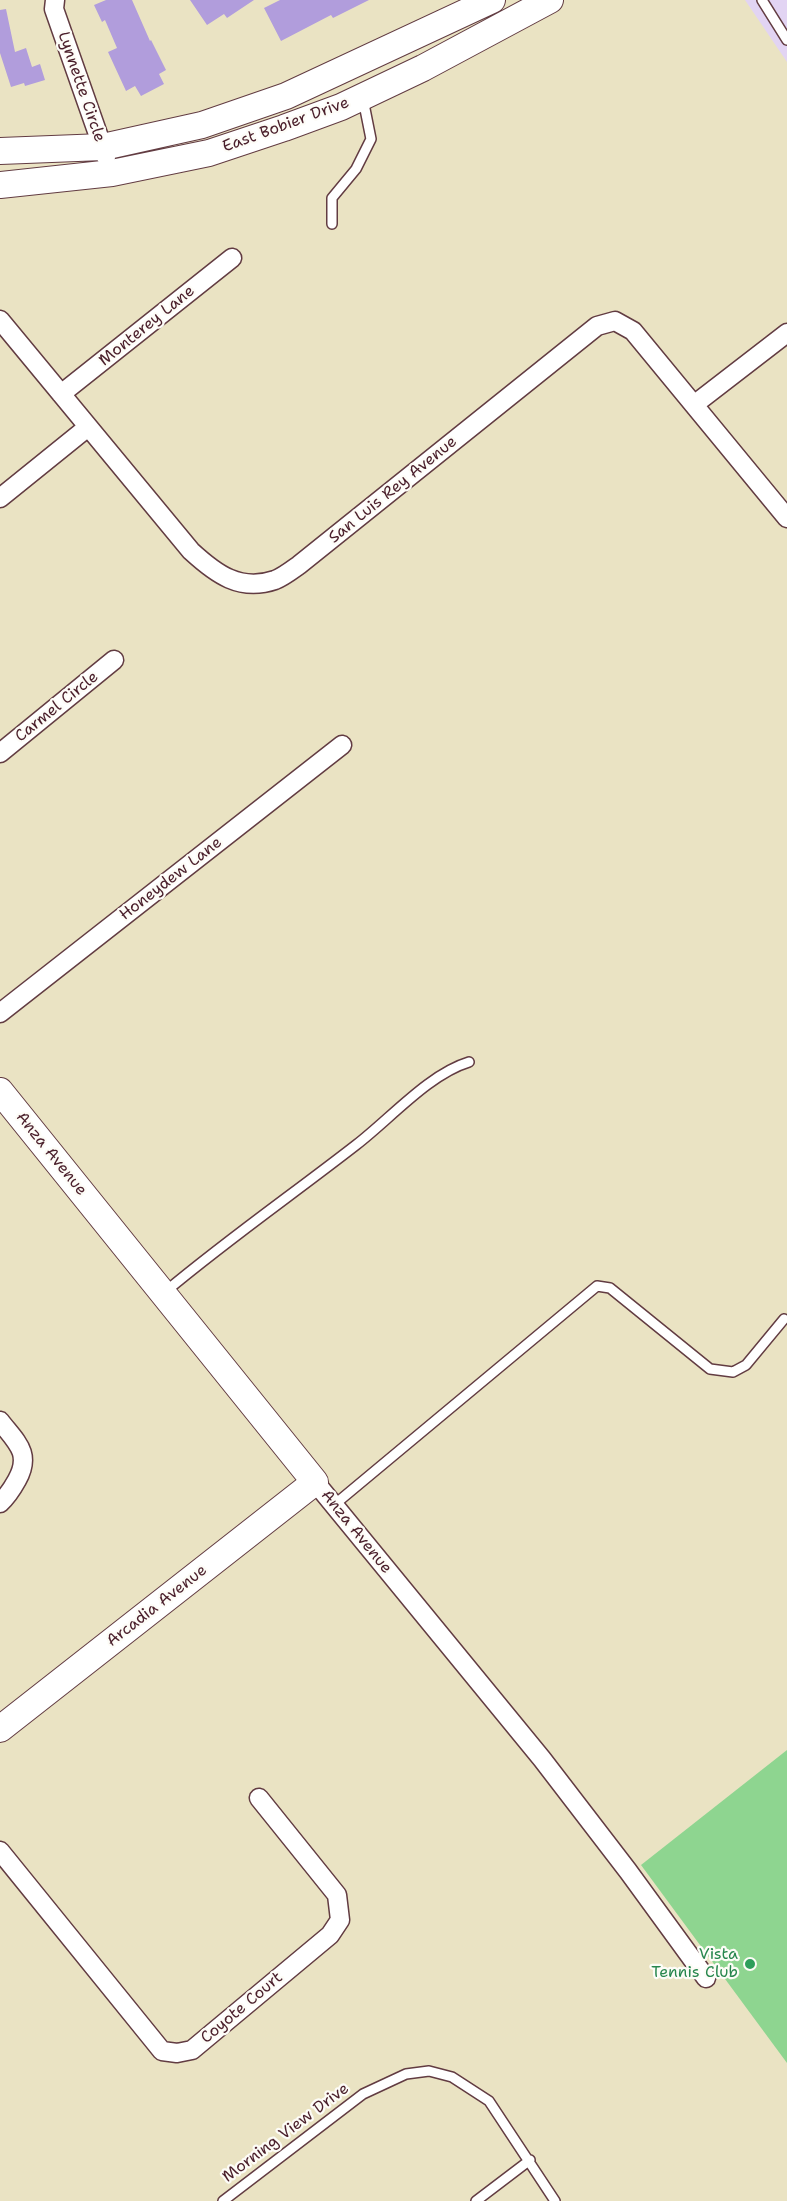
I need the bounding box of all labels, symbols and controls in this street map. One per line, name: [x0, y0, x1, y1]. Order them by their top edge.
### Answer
street label: Lynnette Circle: [53, 29, 109, 145]
street label: East Bobier Drive: [220, 93, 352, 157]
street label: Monterey Lane: [95, 282, 199, 370]
street label: San Luis Rey Avenue: [325, 432, 461, 548]
street label: Carmel Circle: [12, 668, 102, 746]
street label: Honeydew Lane: [116, 833, 226, 925]
street label: Anza Avenue: [11, 1108, 91, 1200]
street label: Anza Avenue: [316, 1486, 396, 1578]
street label: Arcadia Avenue: [103, 1561, 211, 1651]
place label: Vista Tennis Club: [651, 1945, 738, 1983]
marker: Vista Tennis Club: [743, 1957, 757, 1971]
street label: Coyote Court: [197, 1968, 287, 2048]
street label: Morning View Drive: [219, 2079, 353, 2187]

